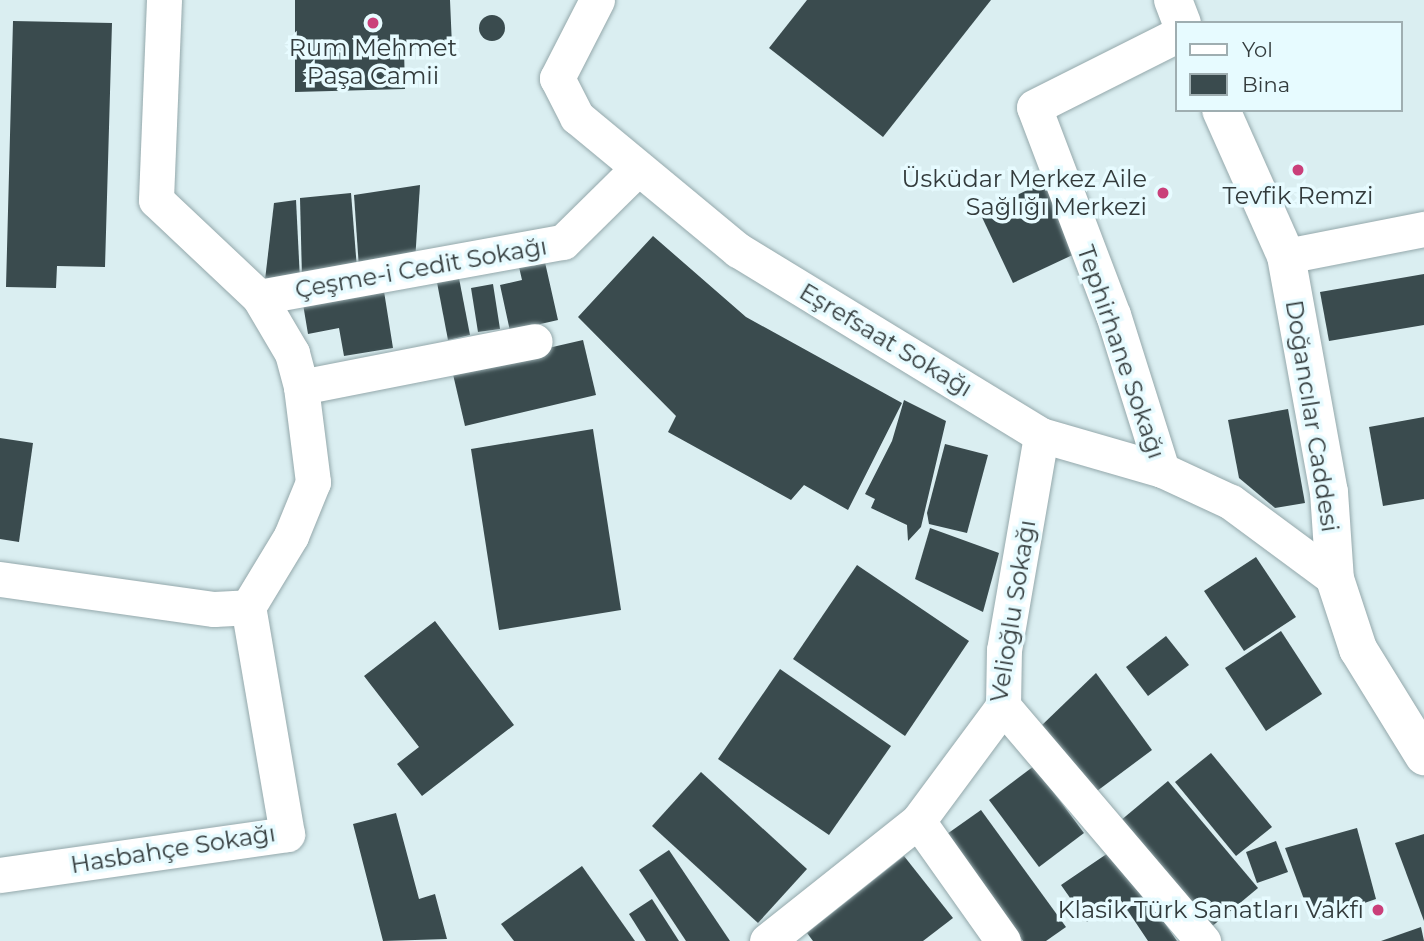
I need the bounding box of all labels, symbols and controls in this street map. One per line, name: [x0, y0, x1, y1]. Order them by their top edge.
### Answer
marker: Rum Mehmet Paşa Camii: [365, 15, 381, 31]
legend: [1176, 21, 1403, 112]
place label: Rum Mehmet Paşa Camii: [289, 34, 457, 90]
text: Yol: [1242, 37, 1273, 62]
text: Bina: [1242, 72, 1290, 97]
marker: Tevfik Remzi: [1290, 162, 1306, 178]
place label: Üsküdar Merkez Aile Sağlığı Merkezi: [901, 165, 1147, 221]
place label: Tevfik Remzi: [1222, 182, 1374, 210]
marker: Üsküdar Merkez Aile Sağlığı Merkezi: [1153, 183, 1173, 203]
street label: Çeşme-i Cedit Sokağı: [293, 232, 549, 304]
street label: Tephirhane Sokağı: [1071, 242, 1171, 462]
street label: Eşrefsaat Sokağı: [794, 277, 978, 403]
street label: Doğancılar Caddesi: [1279, 298, 1345, 534]
street label: Velioğlu Sokağı: [984, 518, 1042, 704]
street label: Hasbahçe Sokağı: [69, 819, 277, 879]
place label: Klasik Türk Sanatları Vakfı: [1057, 896, 1364, 924]
marker: Klasik Türk Sanatları Vakfı: [1370, 902, 1386, 918]

